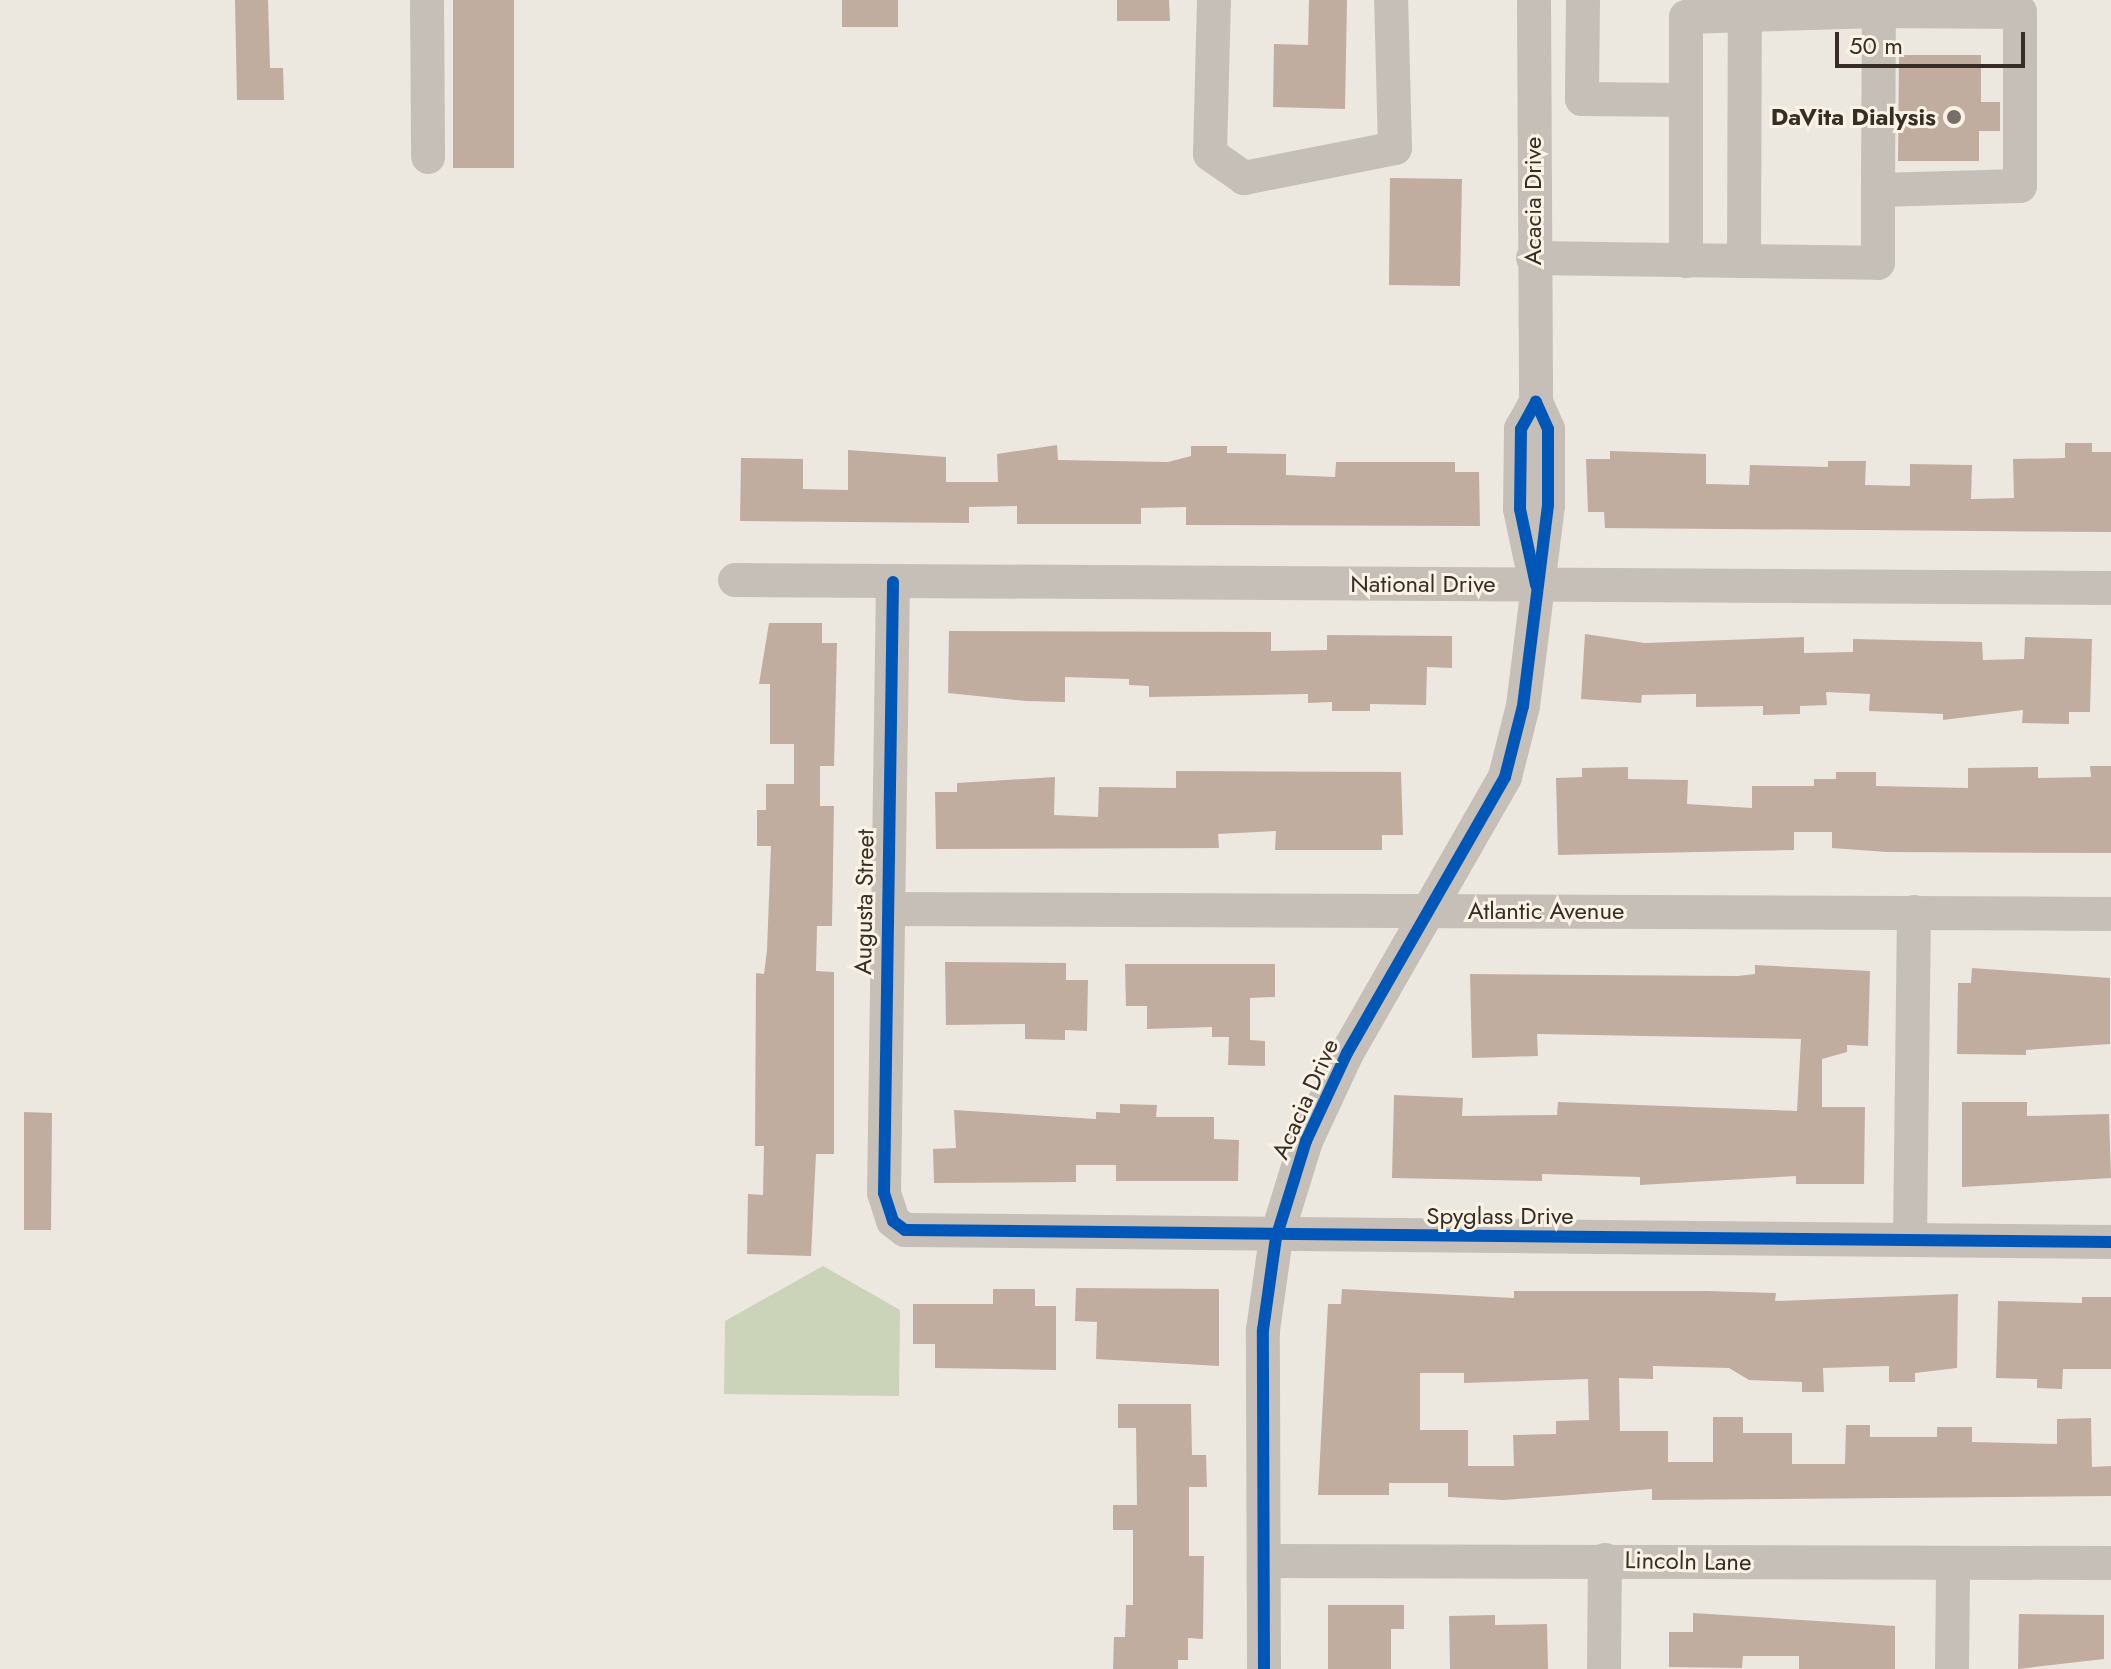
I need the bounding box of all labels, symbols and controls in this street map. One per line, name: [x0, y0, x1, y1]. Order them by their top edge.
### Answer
scale bar: [1839, 16, 2029, 66]
text: 50 m: [1849, 28, 1903, 63]
place label: DaVita Dialysis: [1771, 103, 1936, 131]
marker: DaVita Dialysis: [1943, 106, 1965, 128]
street label: Acacia Drive: [1519, 137, 1547, 265]
street label: National Drive: [1350, 570, 1496, 598]
street label: Augusta Street: [848, 829, 880, 975]
street label: Atlantic Avenue: [1468, 897, 1624, 925]
street label: Acacia Drive: [1266, 1034, 1344, 1164]
street label: Spyglass Drive: [1426, 1202, 1574, 1230]
street label: Lincoln Lane: [1624, 1545, 1752, 1577]

